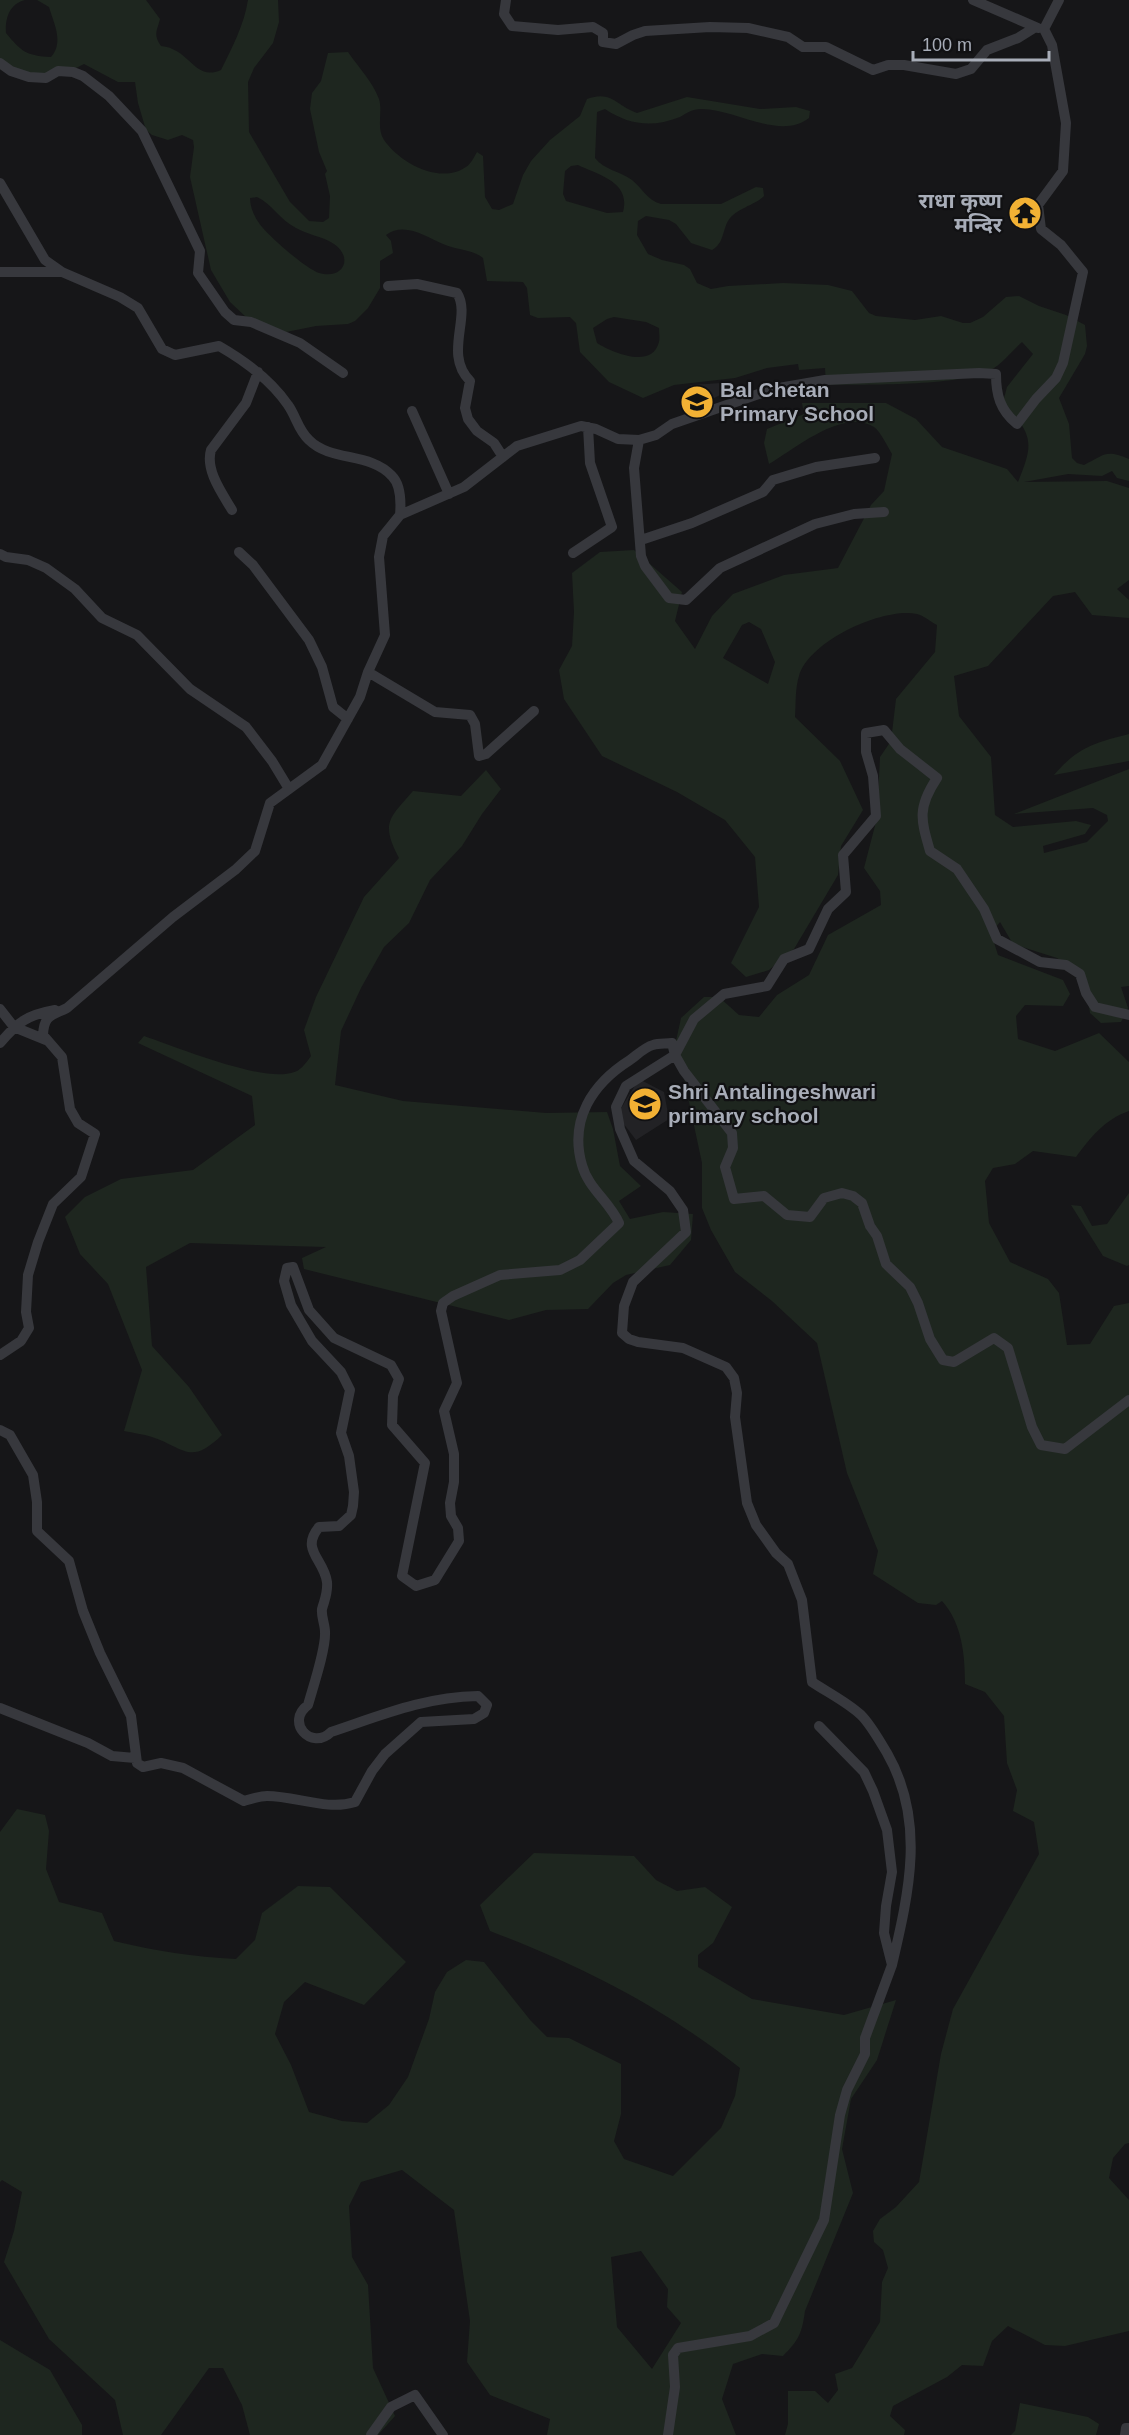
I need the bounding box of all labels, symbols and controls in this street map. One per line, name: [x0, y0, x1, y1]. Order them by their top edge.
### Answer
scale bar: [913, 24, 1050, 62]
text: 100 m: [922, 35, 972, 55]
place label: राधा कृष्ण मन्दिर: [919, 189, 1003, 236]
temple icon: राधा कृष्ण मन्दिर: [1007, 195, 1043, 231]
place label: Bal Chetan Primary School: [720, 378, 874, 425]
school or university icon: Bal Chetan Primary School: [679, 384, 715, 420]
place label: Shri Antalingeshwari primary school: [668, 1080, 876, 1127]
school or university icon: Shri Antalingeshwari primary school: [627, 1086, 663, 1122]

